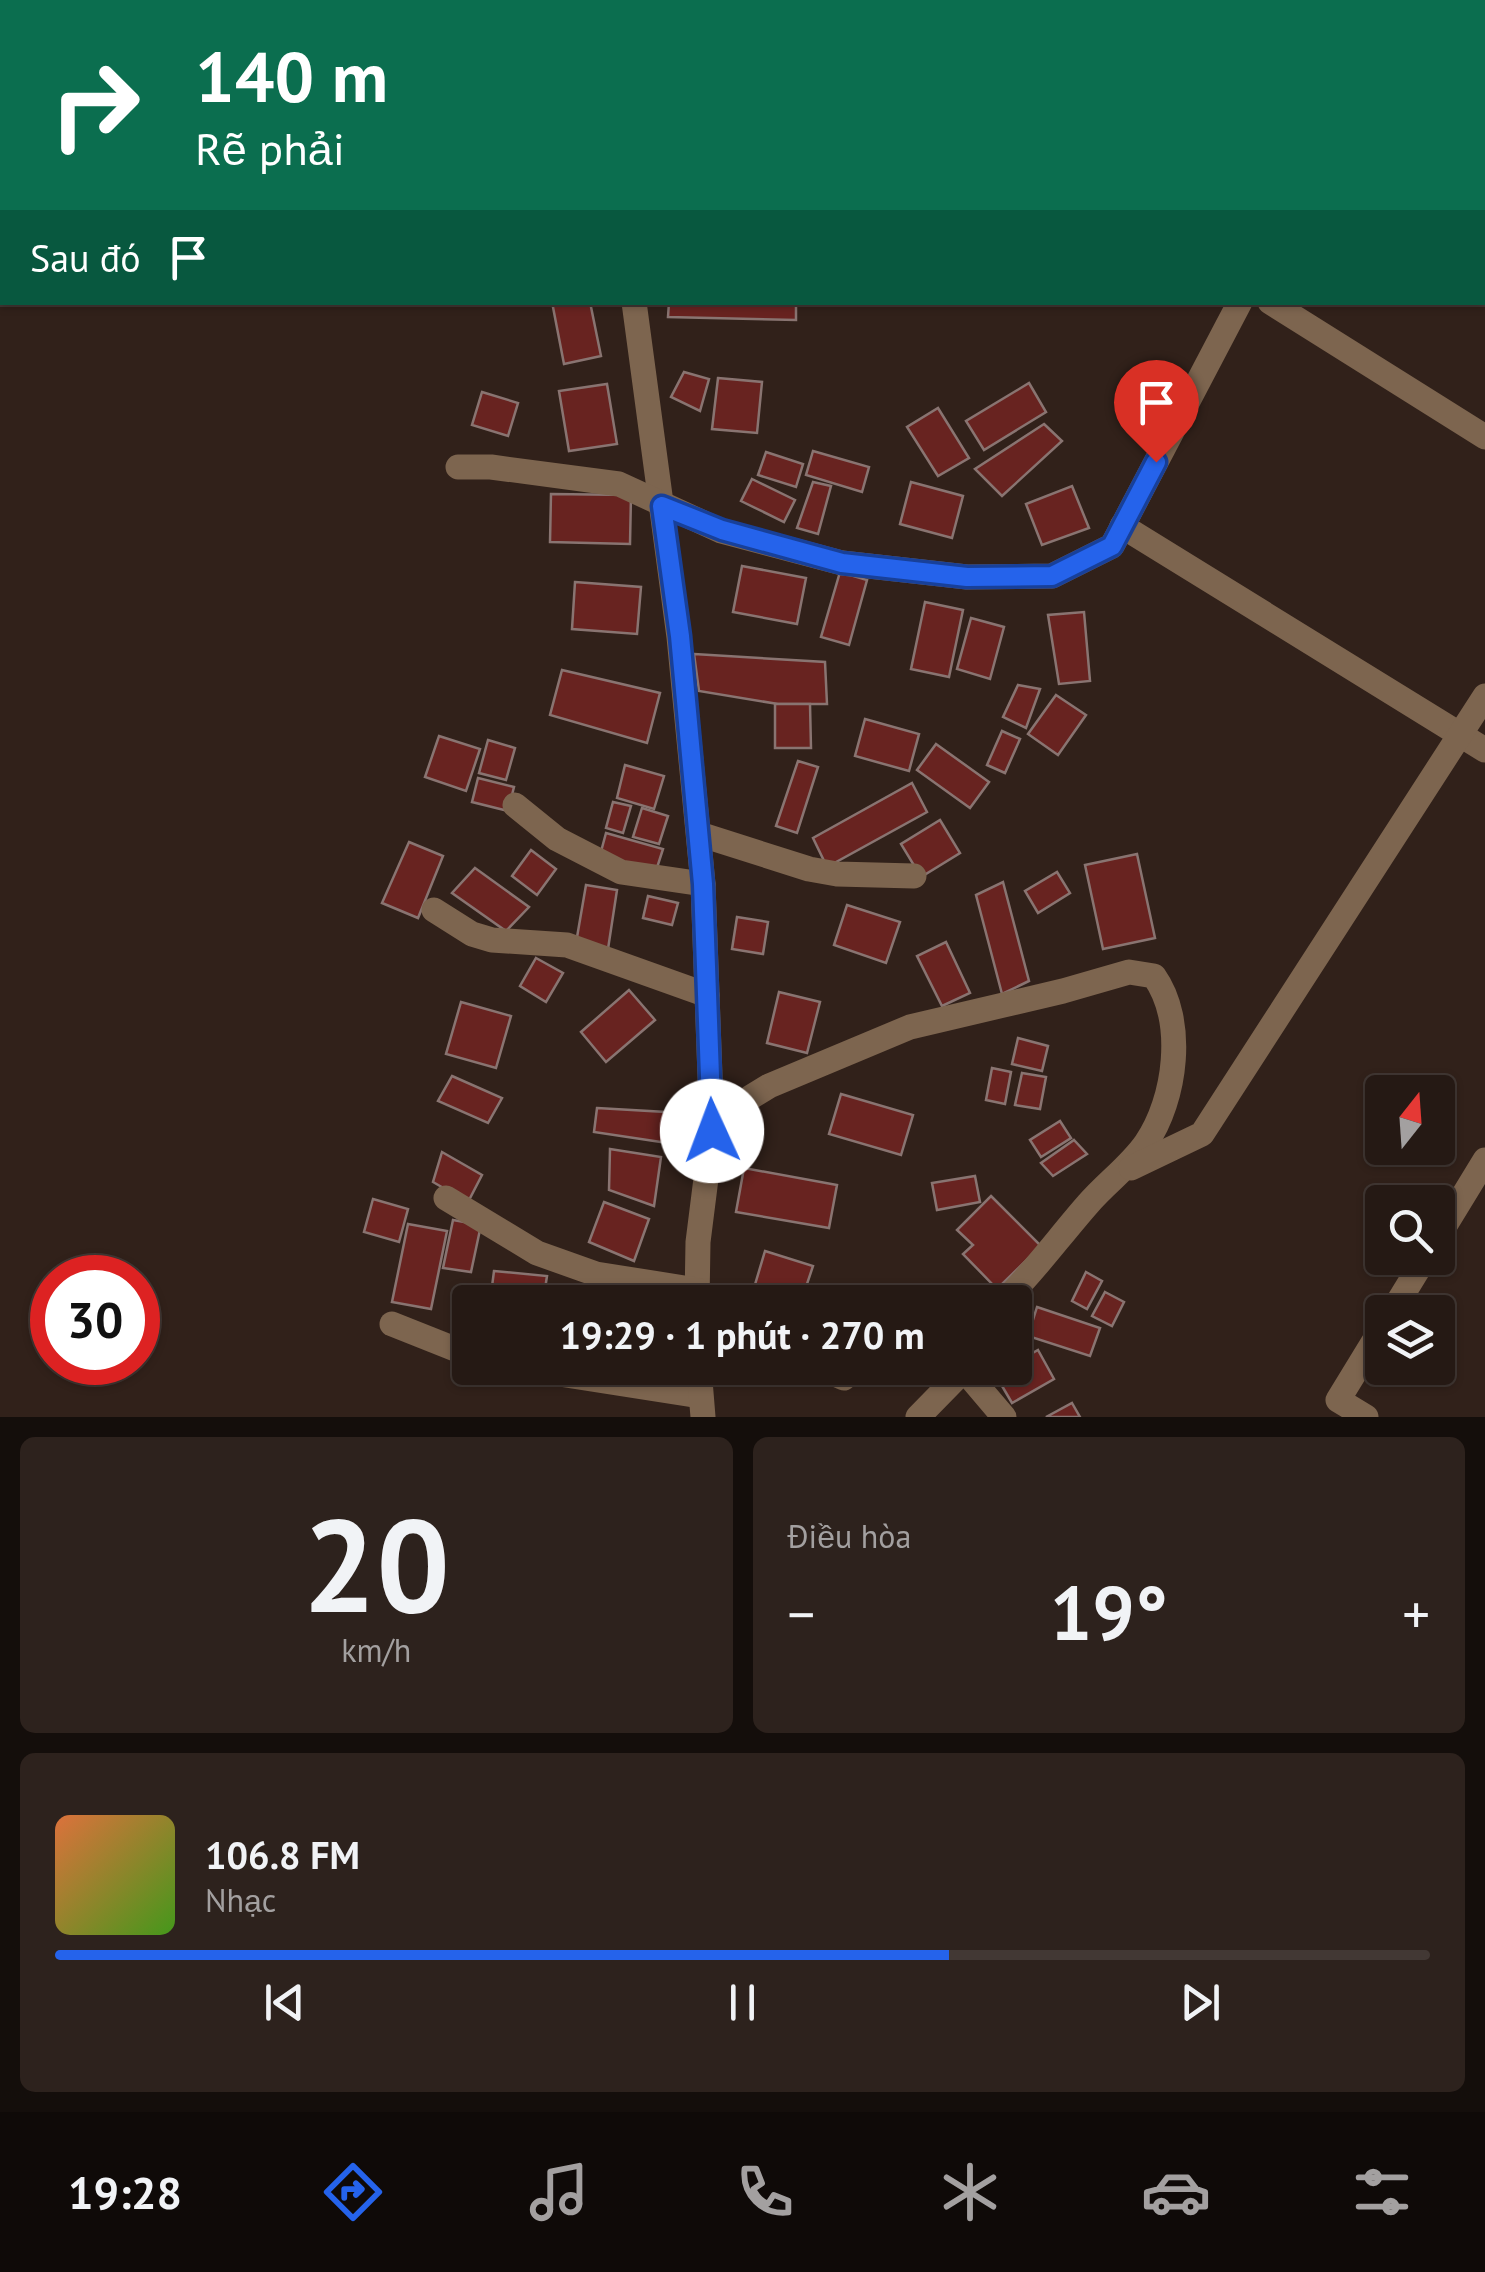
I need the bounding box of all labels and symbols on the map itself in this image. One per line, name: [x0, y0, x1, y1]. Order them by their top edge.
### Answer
pin: [1114, 360, 1199, 463]
north arrow: [1365, 1075, 1455, 1165]
position arrow: [660, 1079, 764, 1183]
speed limit sign: 30: [30, 1255, 160, 1385]

